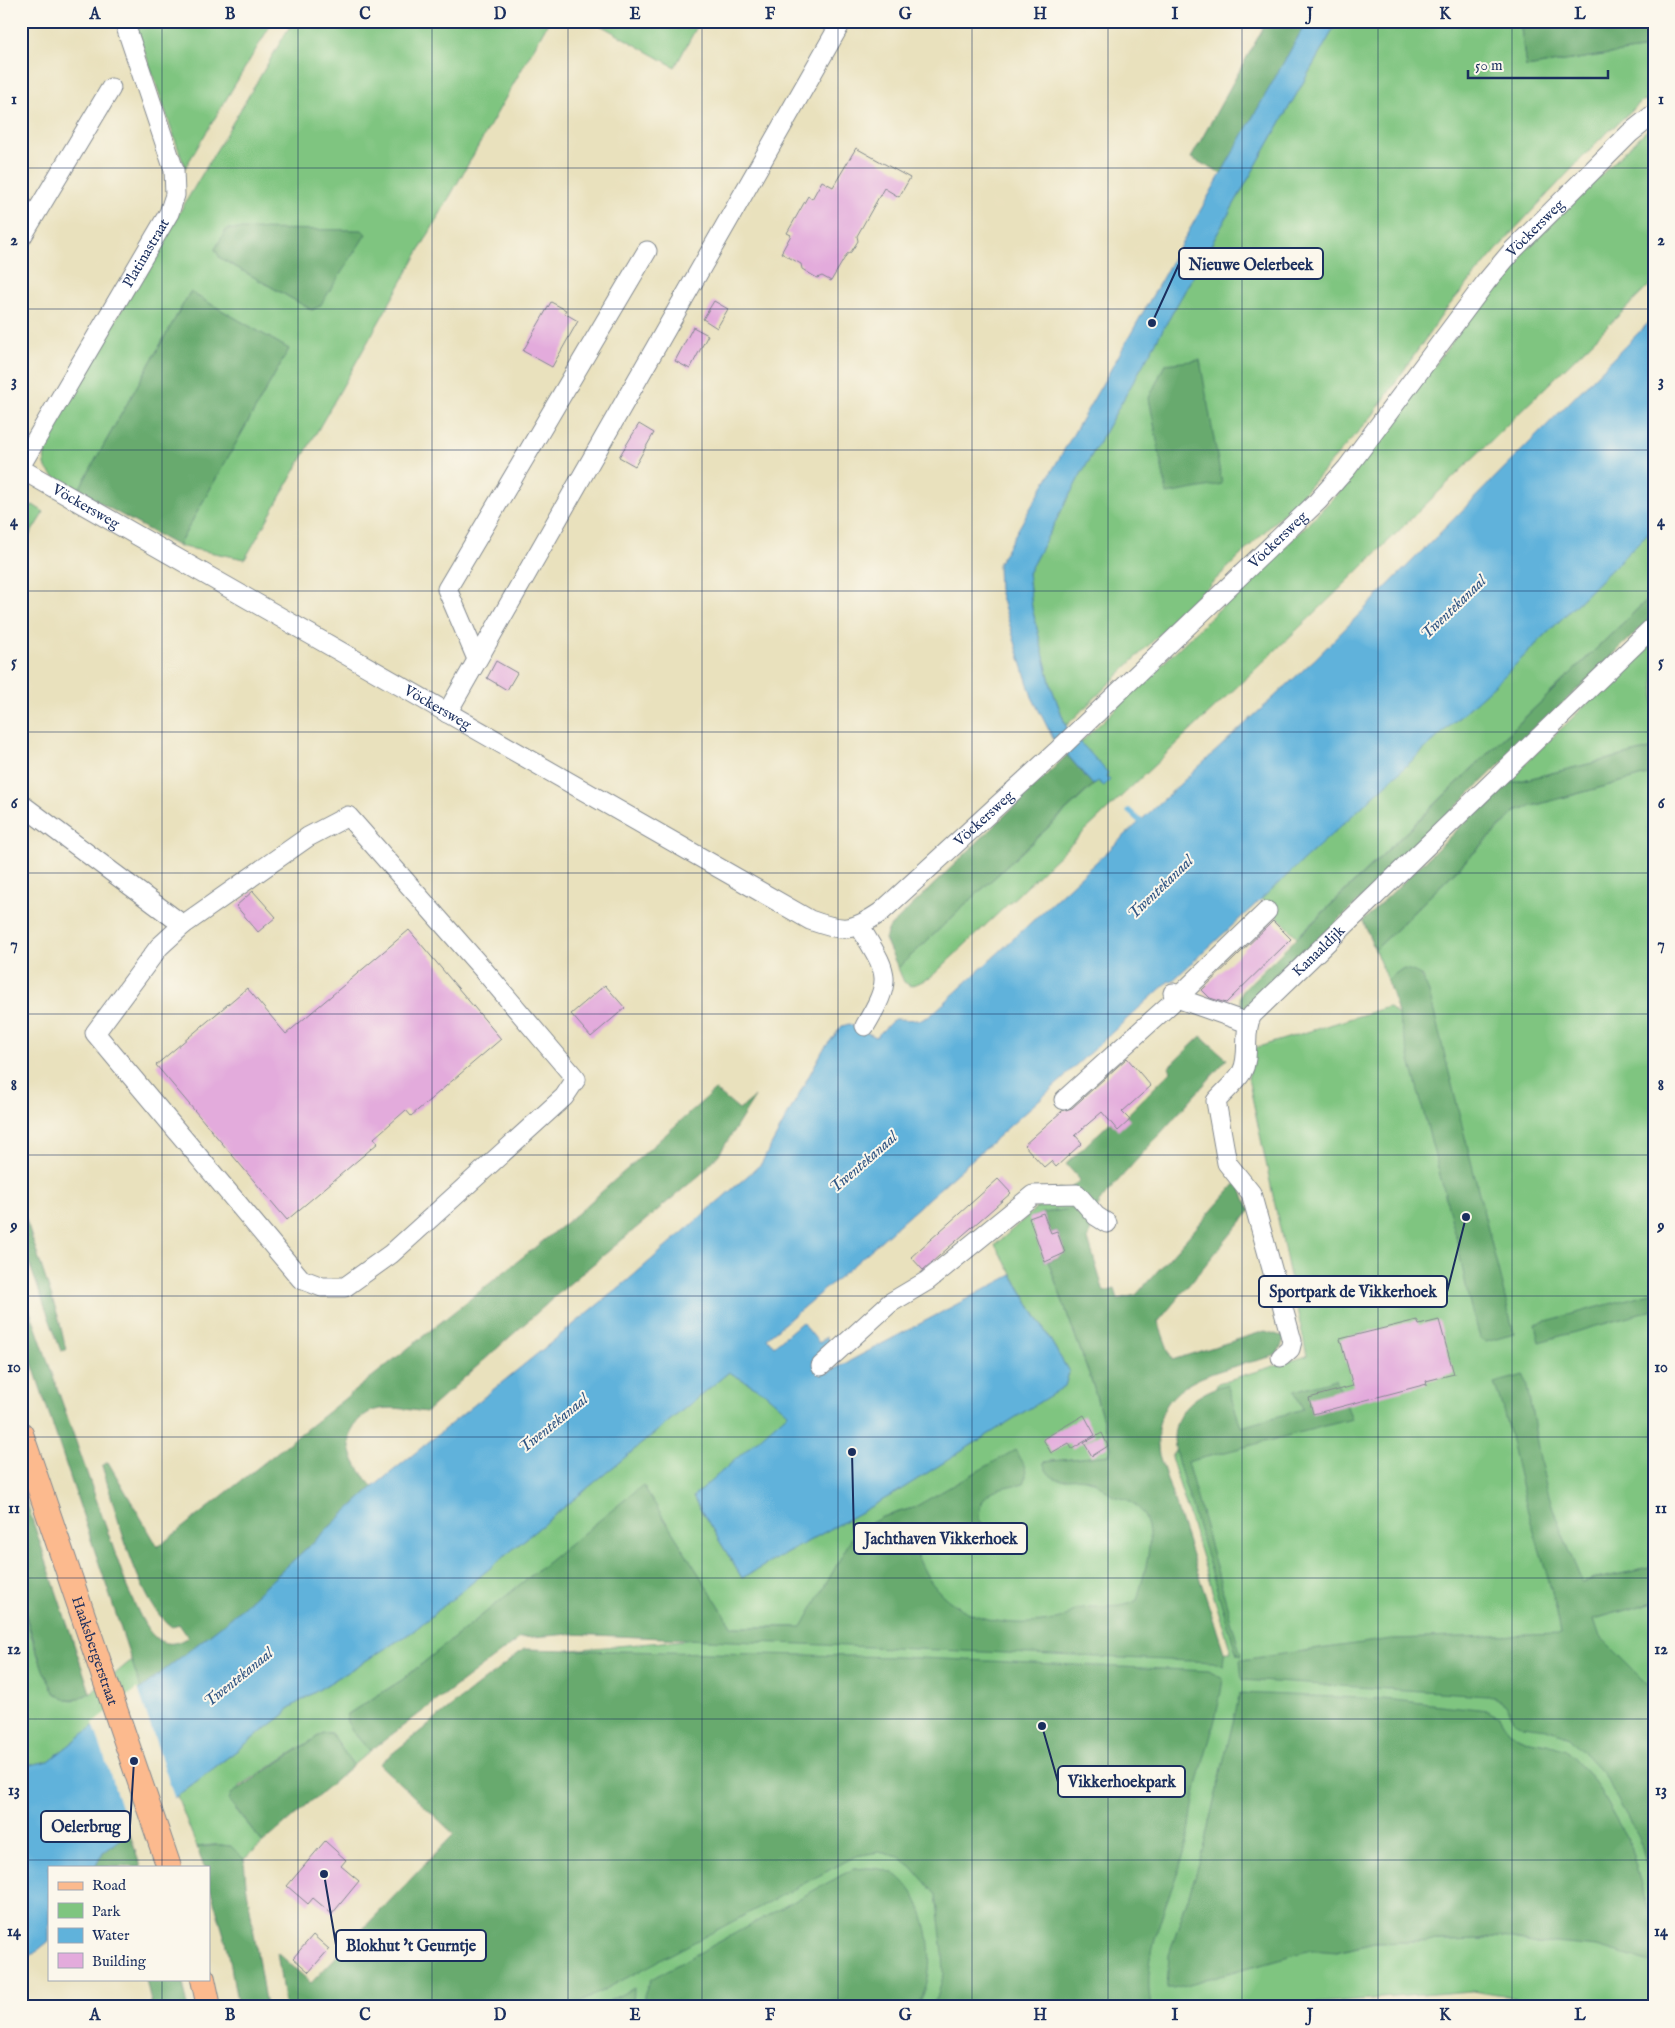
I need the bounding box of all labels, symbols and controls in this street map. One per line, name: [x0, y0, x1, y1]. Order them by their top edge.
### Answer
text: A: [89, 5, 102, 25]
text: B: [225, 5, 236, 25]
text: C: [359, 5, 371, 25]
text: D: [494, 5, 507, 25]
text: E: [629, 5, 641, 25]
text: F: [765, 5, 776, 25]
text: G: [899, 5, 912, 25]
text: H: [1033, 5, 1047, 25]
text: I: [1172, 5, 1179, 25]
text: J: [1305, 5, 1314, 25]
text: K: [1439, 5, 1452, 25]
text: L: [1574, 5, 1586, 25]
scale bar: [1468, 48, 1608, 80]
text: 50 m: [1475, 56, 1503, 75]
text: 1: [11, 90, 17, 110]
text: 1: [1658, 90, 1664, 110]
street label: Vöckersweg: [1501, 194, 1569, 262]
street label: Platinastraat: [118, 215, 173, 291]
text: 2: [10, 231, 18, 251]
text: 2: [1657, 231, 1665, 251]
callout: Nieuwe Oelerbeek: [1179, 248, 1323, 279]
text: Nieuwe Oelerbeek: [1188, 256, 1314, 276]
text: 3: [11, 372, 17, 392]
text: 3: [1658, 372, 1664, 392]
street label: Vöckersweg: [48, 479, 124, 533]
street label: Vöckersweg: [1243, 506, 1312, 573]
text: 4: [10, 512, 19, 532]
text: 4: [1657, 512, 1666, 532]
water label: Twentekanaal: [1417, 571, 1492, 644]
text: 5: [11, 653, 17, 673]
text: 5: [1658, 653, 1664, 673]
street label: Vöckersweg: [400, 680, 476, 734]
street label: Vöckersweg: [949, 785, 1018, 851]
text: 6: [11, 794, 19, 814]
text: 6: [1658, 794, 1666, 814]
water label: Twentekanaal: [1124, 851, 1199, 924]
street label: Kanaaldijk: [1288, 920, 1349, 981]
text: 7: [10, 935, 18, 955]
text: 7: [1657, 935, 1665, 955]
text: 8: [11, 1076, 17, 1096]
text: 8: [1658, 1076, 1664, 1096]
water label: Twentekanaal: [826, 1127, 903, 1198]
text: 9: [10, 1217, 18, 1237]
text: 9: [1657, 1217, 1665, 1237]
callout: Sportpark de Vikkerhoek: [1259, 1276, 1447, 1307]
text: Sportpark de Vikkerhoek: [1269, 1283, 1437, 1303]
text: 10: [7, 1358, 21, 1378]
text: 10: [1654, 1358, 1668, 1378]
water label: Twentekanaal: [515, 1389, 594, 1458]
text: 11: [8, 1499, 20, 1519]
text: 11: [1655, 1499, 1667, 1519]
callout: Jachthaven Vikkerhoek: [854, 1523, 1027, 1554]
text: Jachthaven Vikkerhoek: [862, 1530, 1018, 1550]
street label: Haaksbergerstraat: [68, 1594, 123, 1708]
text: 12: [7, 1640, 21, 1660]
text: 12: [1654, 1640, 1668, 1660]
water label: Twentekanaal: [200, 1643, 279, 1712]
callout: Vikkerhoekpark: [1058, 1766, 1185, 1797]
text: Vikkerhoekpark: [1067, 1773, 1176, 1793]
text: 13: [8, 1781, 20, 1801]
text: 13: [1655, 1781, 1667, 1801]
callout: Oelerbrug: [41, 1811, 130, 1842]
text: Oelerbrug: [51, 1818, 122, 1838]
legend: [48, 1866, 210, 1980]
text: Road: [92, 1876, 127, 1895]
text: Park: [92, 1902, 122, 1921]
text: 14: [7, 1922, 22, 1942]
text: 14: [1654, 1922, 1669, 1942]
text: Water: [92, 1926, 130, 1945]
callout: Blokhut 't Geurntje: [336, 1930, 486, 1961]
text: Blokhut 't Geurntje: [346, 1937, 477, 1957]
text: Building: [92, 1952, 147, 1971]
text: A: [89, 2006, 102, 2026]
text: B: [225, 2006, 236, 2026]
text: C: [359, 2006, 371, 2026]
text: D: [494, 2006, 507, 2026]
text: E: [629, 2006, 641, 2026]
text: F: [765, 2006, 776, 2026]
text: G: [899, 2006, 912, 2026]
text: H: [1033, 2006, 1047, 2026]
text: I: [1172, 2006, 1179, 2026]
text: J: [1305, 2006, 1314, 2026]
text: K: [1439, 2006, 1452, 2026]
text: L: [1574, 2006, 1586, 2026]

